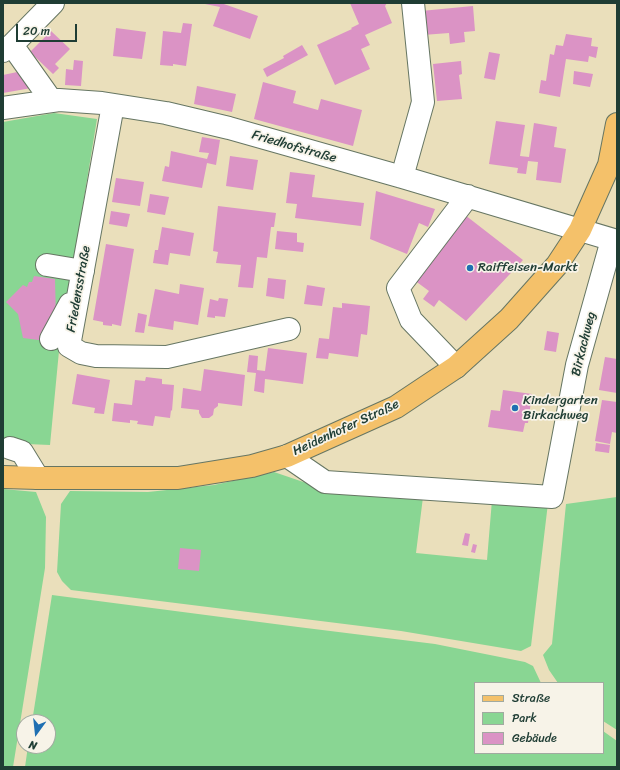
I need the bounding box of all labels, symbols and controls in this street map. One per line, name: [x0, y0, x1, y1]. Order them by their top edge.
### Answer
scale bar: [18, 16, 79, 42]
text: 20 m: [23, 20, 50, 42]
street label: Friedhofstraße: [250, 127, 338, 167]
street label: Friedensstraße: [64, 245, 94, 333]
place label: Raiffeisen-Markt: [478, 260, 578, 276]
marker: Raiffeisen-Markt: [465, 263, 475, 273]
street label: Birkachweg: [568, 310, 600, 378]
place label: Kindergarten Birkachweg: [523, 393, 598, 424]
street label: Heidenhofer Straße: [290, 397, 402, 459]
marker: Kindergarten Birkachweg: [510, 403, 520, 413]
legend: [474, 682, 604, 754]
text: Straße: [512, 687, 550, 709]
text: Park: [512, 707, 537, 729]
north arrow: [16, 714, 56, 754]
text: Gebäude: [512, 727, 557, 749]
text: N: [27, 735, 39, 755]

